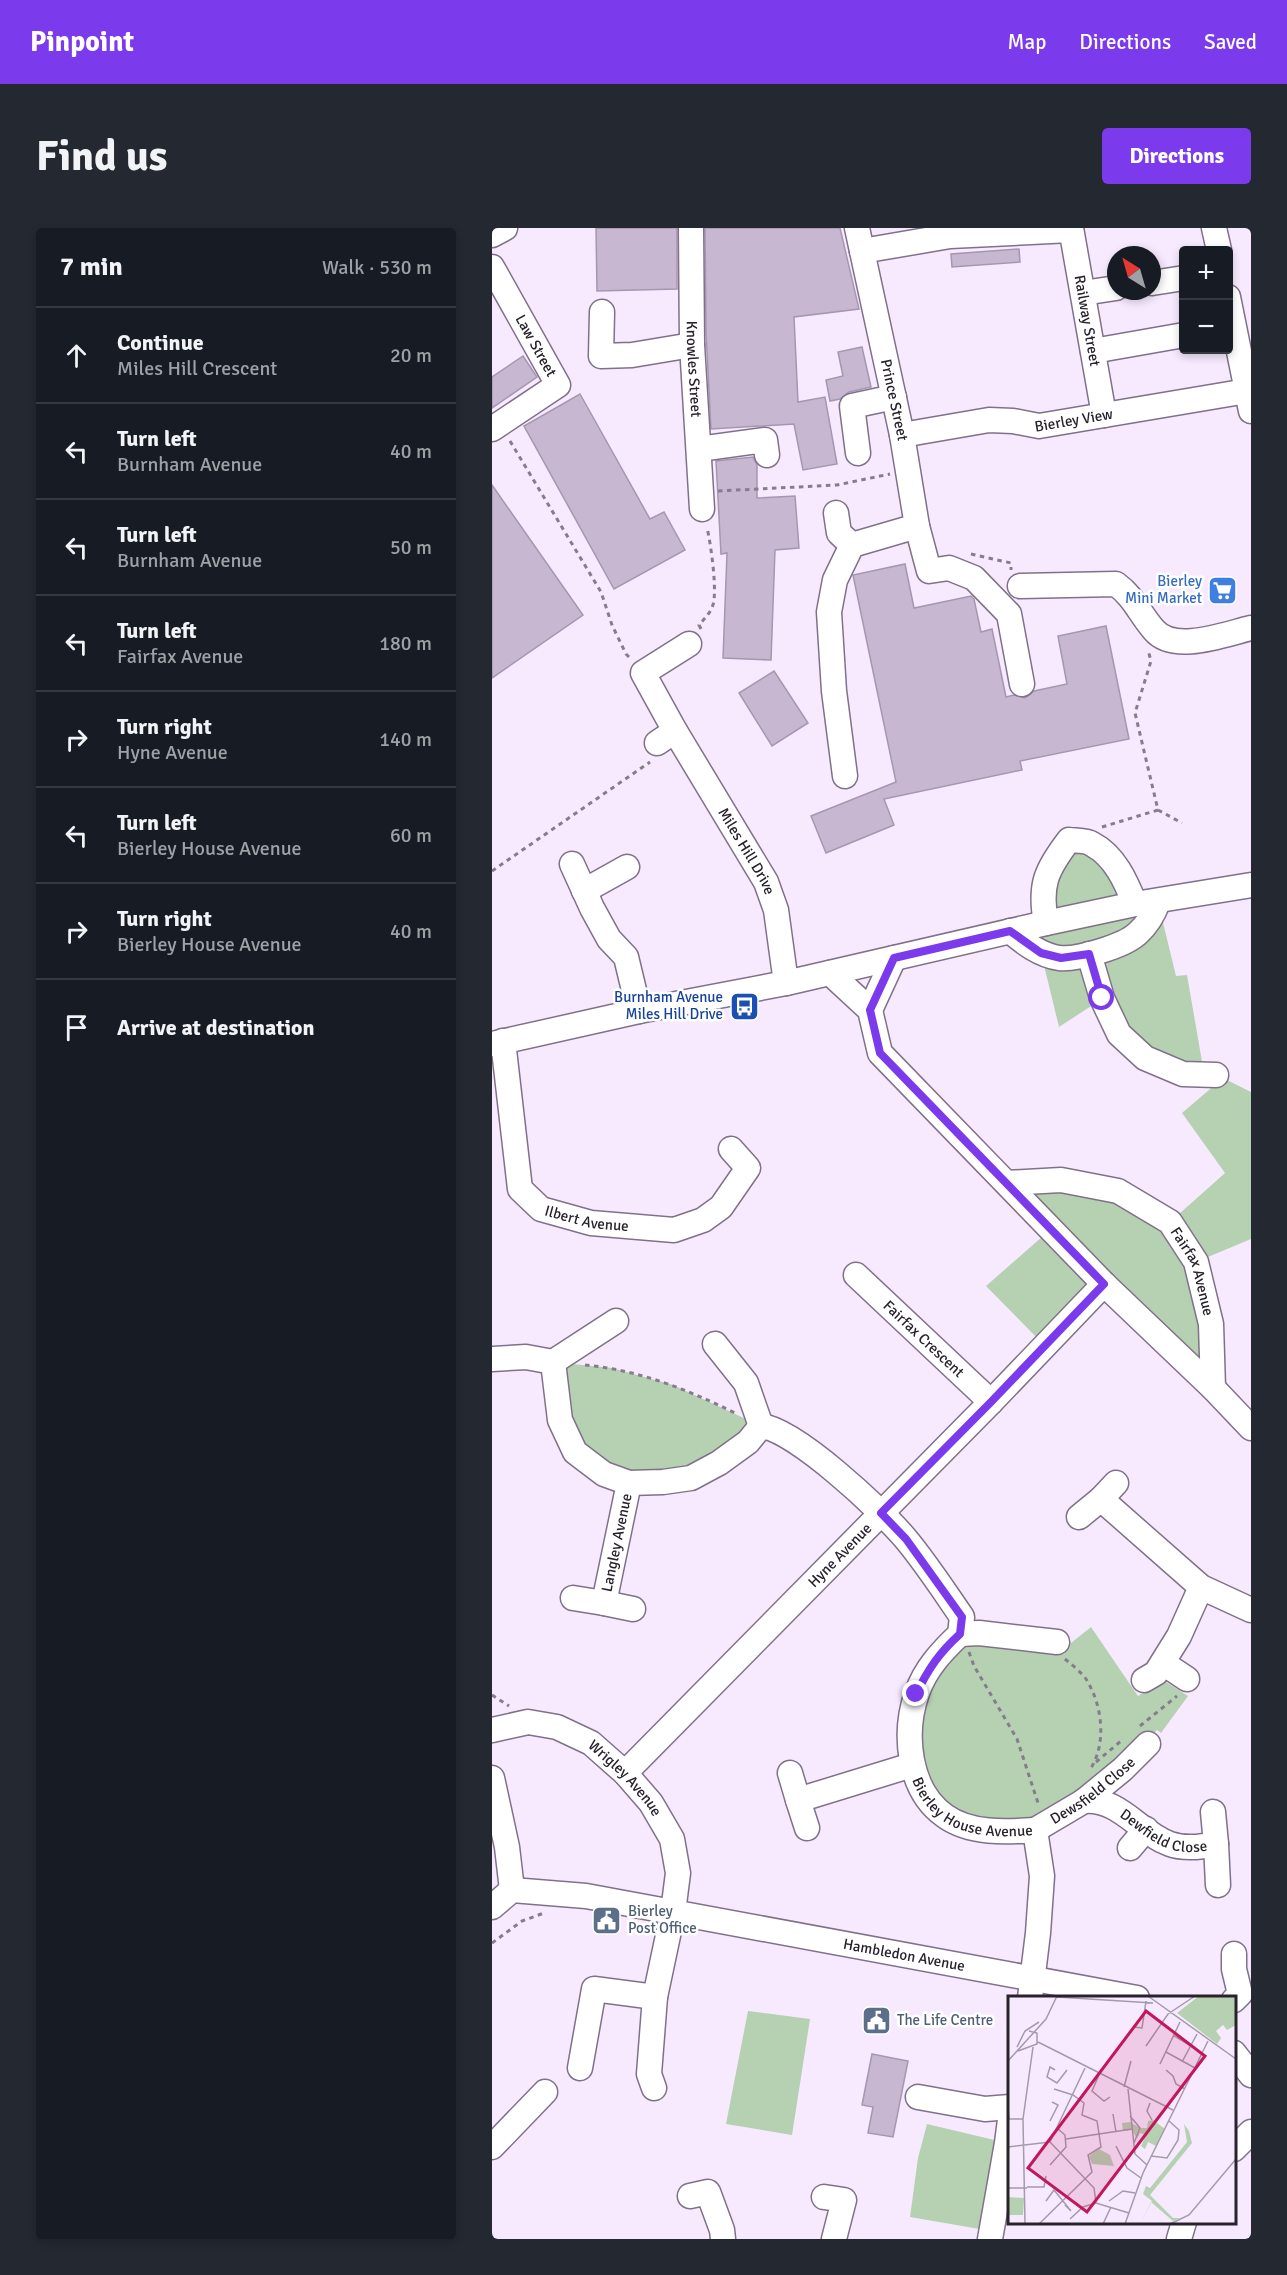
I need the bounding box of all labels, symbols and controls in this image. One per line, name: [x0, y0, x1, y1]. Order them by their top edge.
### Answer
text: Pinpoint: [30, 25, 134, 59]
text: Map: [1008, 29, 1046, 55]
text: Directions: [1079, 29, 1171, 55]
text: Saved: [1204, 29, 1257, 55]
button: Directions: [1102, 128, 1251, 184]
text: Find us: [36, 131, 167, 182]
north arrow: [1107, 246, 1161, 300]
map controls: [1179, 246, 1233, 354]
button: +: [1179, 246, 1233, 300]
text: 7 min: [60, 251, 123, 283]
text: Walk · 530 m: [322, 255, 432, 280]
street label: Railway Street: [1070, 273, 1104, 368]
button: −: [1179, 300, 1233, 354]
street label: Law Street: [511, 311, 560, 380]
street label: Knowles Street: [683, 321, 705, 418]
text: Continue: [117, 329, 204, 356]
icon: ahead: [60, 339, 93, 372]
text: 20 m: [390, 343, 432, 368]
text: Miles Hill Crescent: [117, 356, 277, 381]
street label: Prince Street: [877, 357, 912, 442]
street label: Bierley View: [1033, 405, 1114, 436]
text: Turn left: [117, 425, 197, 452]
icon: left: [60, 435, 93, 468]
text: 40 m: [390, 439, 432, 464]
text: Burnham Avenue: [117, 452, 262, 477]
text: Turn left: [117, 521, 197, 548]
icon: left: [60, 531, 93, 564]
text: 50 m: [390, 535, 432, 560]
text: Burnham Avenue: [117, 548, 262, 573]
place label: Bierley Mini Market: [1125, 572, 1202, 607]
supermarket icon: Bierley Mini Market: [1207, 574, 1239, 606]
text: Turn left: [117, 617, 197, 644]
icon: left: [60, 627, 93, 660]
text: 180 m: [379, 631, 432, 656]
text: Fairfax Avenue: [117, 644, 243, 669]
text: Turn right: [117, 713, 212, 740]
icon: right: [60, 723, 93, 756]
text: 140 m: [379, 727, 432, 752]
text: Hyne Avenue: [117, 740, 228, 765]
street label: Miles Hill Drive: [714, 804, 779, 897]
text: Turn left: [117, 809, 197, 836]
icon: left: [60, 819, 93, 852]
text: 60 m: [390, 823, 432, 848]
text: Bierley House Avenue: [117, 836, 302, 861]
text: Turn right: [117, 905, 212, 932]
icon: right: [60, 915, 93, 948]
text: 40 m: [390, 919, 432, 944]
text: Bierley House Avenue: [117, 932, 302, 957]
route start: [1088, 984, 1114, 1010]
place label: Burnham Avenue Miles Hill Drive: [614, 988, 723, 1023]
bus stop icon: Burnham Avenue Miles Hill Drive: [728, 990, 760, 1022]
icon: arrive: [60, 1011, 93, 1044]
text: Arrive at destination: [117, 1014, 314, 1041]
street label: Ilbert Avenue: [543, 1201, 630, 1235]
street label: Fairfax Avenue: [1167, 1224, 1218, 1318]
street label: Fairfax Crescent: [880, 1296, 968, 1381]
street label: Langley Avenue: [598, 1492, 636, 1594]
street label: Hyne Avenue: [804, 1519, 875, 1591]
route end: [902, 1680, 928, 1706]
street label: Wrigley Avenue: [585, 1736, 666, 1819]
street label: Dewsfield Close: [1047, 1753, 1139, 1828]
street label: Bierley House Avenue: [908, 1774, 1033, 1840]
street label: Dewfield Close: [1117, 1805, 1208, 1856]
place label: Bierley Post Office: [628, 1902, 697, 1937]
public building icon: Bierley Post Office: [591, 1904, 623, 1936]
street label: Hambledon Avenue: [842, 1935, 967, 1975]
inset map: [1008, 1996, 1236, 2224]
public building icon: The Life Centre: [860, 2004, 892, 2036]
place label: The Life Centre: [897, 2011, 993, 2029]

